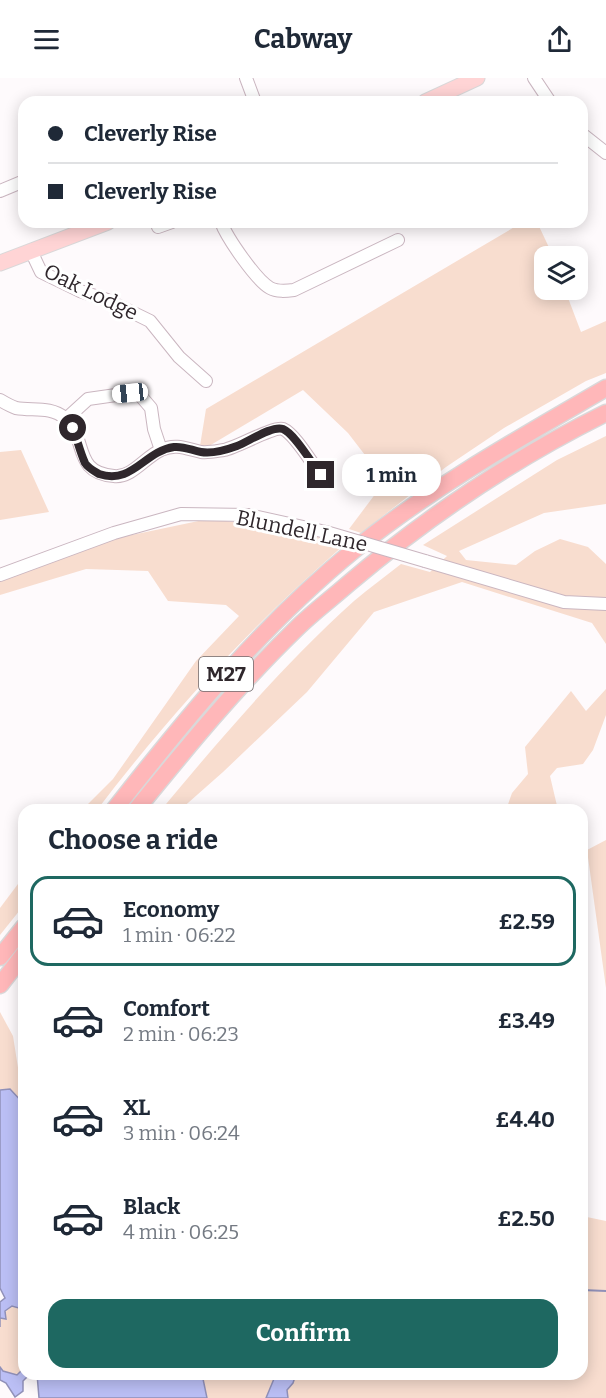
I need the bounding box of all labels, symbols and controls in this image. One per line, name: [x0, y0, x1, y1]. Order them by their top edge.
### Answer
icon: menu: [30, 23, 63, 56]
text: Cabway: [254, 23, 352, 55]
icon: share: [543, 23, 576, 56]
text: Cleverly Rise: [84, 120, 217, 147]
text: Cleverly Rise: [84, 178, 217, 205]
map controls: [534, 246, 588, 300]
button: layers: [534, 246, 588, 300]
street label: Oak Lodge: [40, 258, 142, 326]
car: [111, 382, 149, 404]
route start: [59, 414, 86, 441]
callout: 1 min: [342, 454, 441, 496]
route end: [307, 461, 334, 488]
text: 1 min: [366, 463, 417, 487]
street label: Blundell Lane: [234, 504, 370, 558]
road number: M27: [199, 657, 253, 691]
text: Choose a ride: [48, 824, 218, 856]
icon: car: [51, 894, 105, 948]
text: Economy: [123, 896, 219, 923]
text: £2.59: [498, 908, 555, 935]
text: 1 min · 06:22: [123, 923, 236, 947]
icon: car: [51, 993, 105, 1047]
text: Comfort: [123, 995, 210, 1022]
text: £3.49: [498, 1007, 555, 1034]
text: 2 min · 06:23: [123, 1022, 239, 1046]
icon: car: [51, 1092, 105, 1146]
text: XL: [123, 1094, 150, 1121]
text: £4.40: [495, 1106, 555, 1133]
text: 3 min · 06:24: [123, 1121, 240, 1145]
icon: car: [51, 1191, 105, 1245]
text: Black: [123, 1193, 180, 1220]
text: £2.50: [497, 1205, 555, 1232]
text: 4 min · 06:25: [123, 1220, 239, 1244]
button: Confirm: [48, 1299, 558, 1368]

